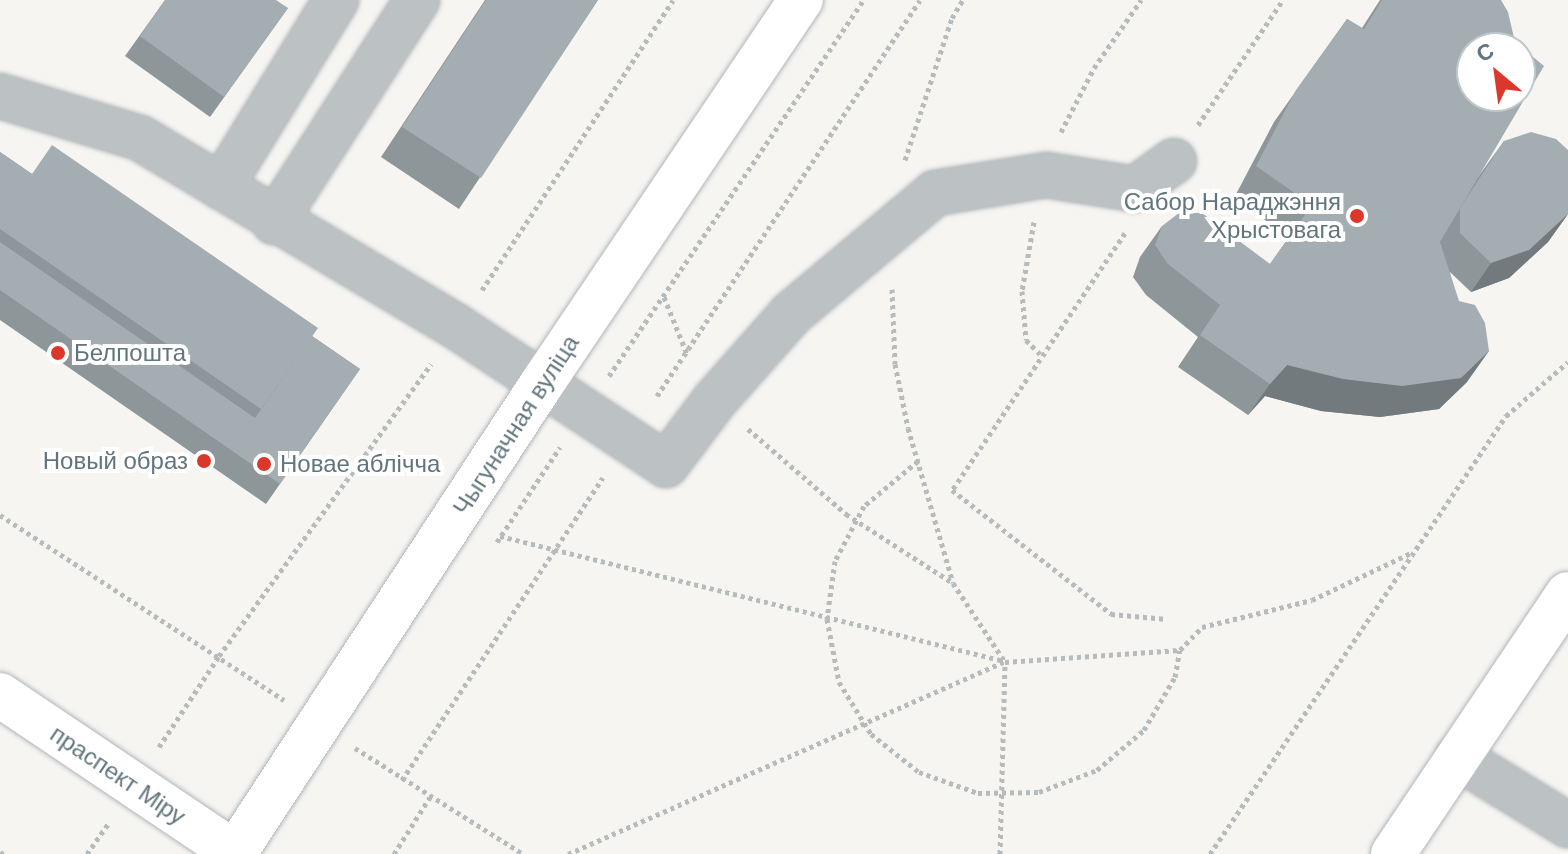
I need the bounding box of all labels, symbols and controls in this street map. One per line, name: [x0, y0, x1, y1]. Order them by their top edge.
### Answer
north arrow: [1456, 32, 1536, 112]
text: С: [1472, 38, 1498, 67]
place label: Сабор Нараджэння Хрыстовага: [1124, 188, 1341, 244]
marker: Сабор Нараджэння Хрыстовага: [1348, 207, 1366, 225]
street label: Чыгуначная вуліца: [447, 330, 585, 520]
place label: Белпошта: [74, 339, 186, 367]
marker: Белпошта: [49, 344, 67, 362]
place label: Новый образ: [43, 447, 188, 475]
place label: Новае аблічча: [280, 450, 440, 478]
marker: Новый образ: [195, 452, 213, 470]
marker: Новае аблічча: [255, 455, 273, 473]
street label: праспект Міру: [45, 719, 191, 831]

